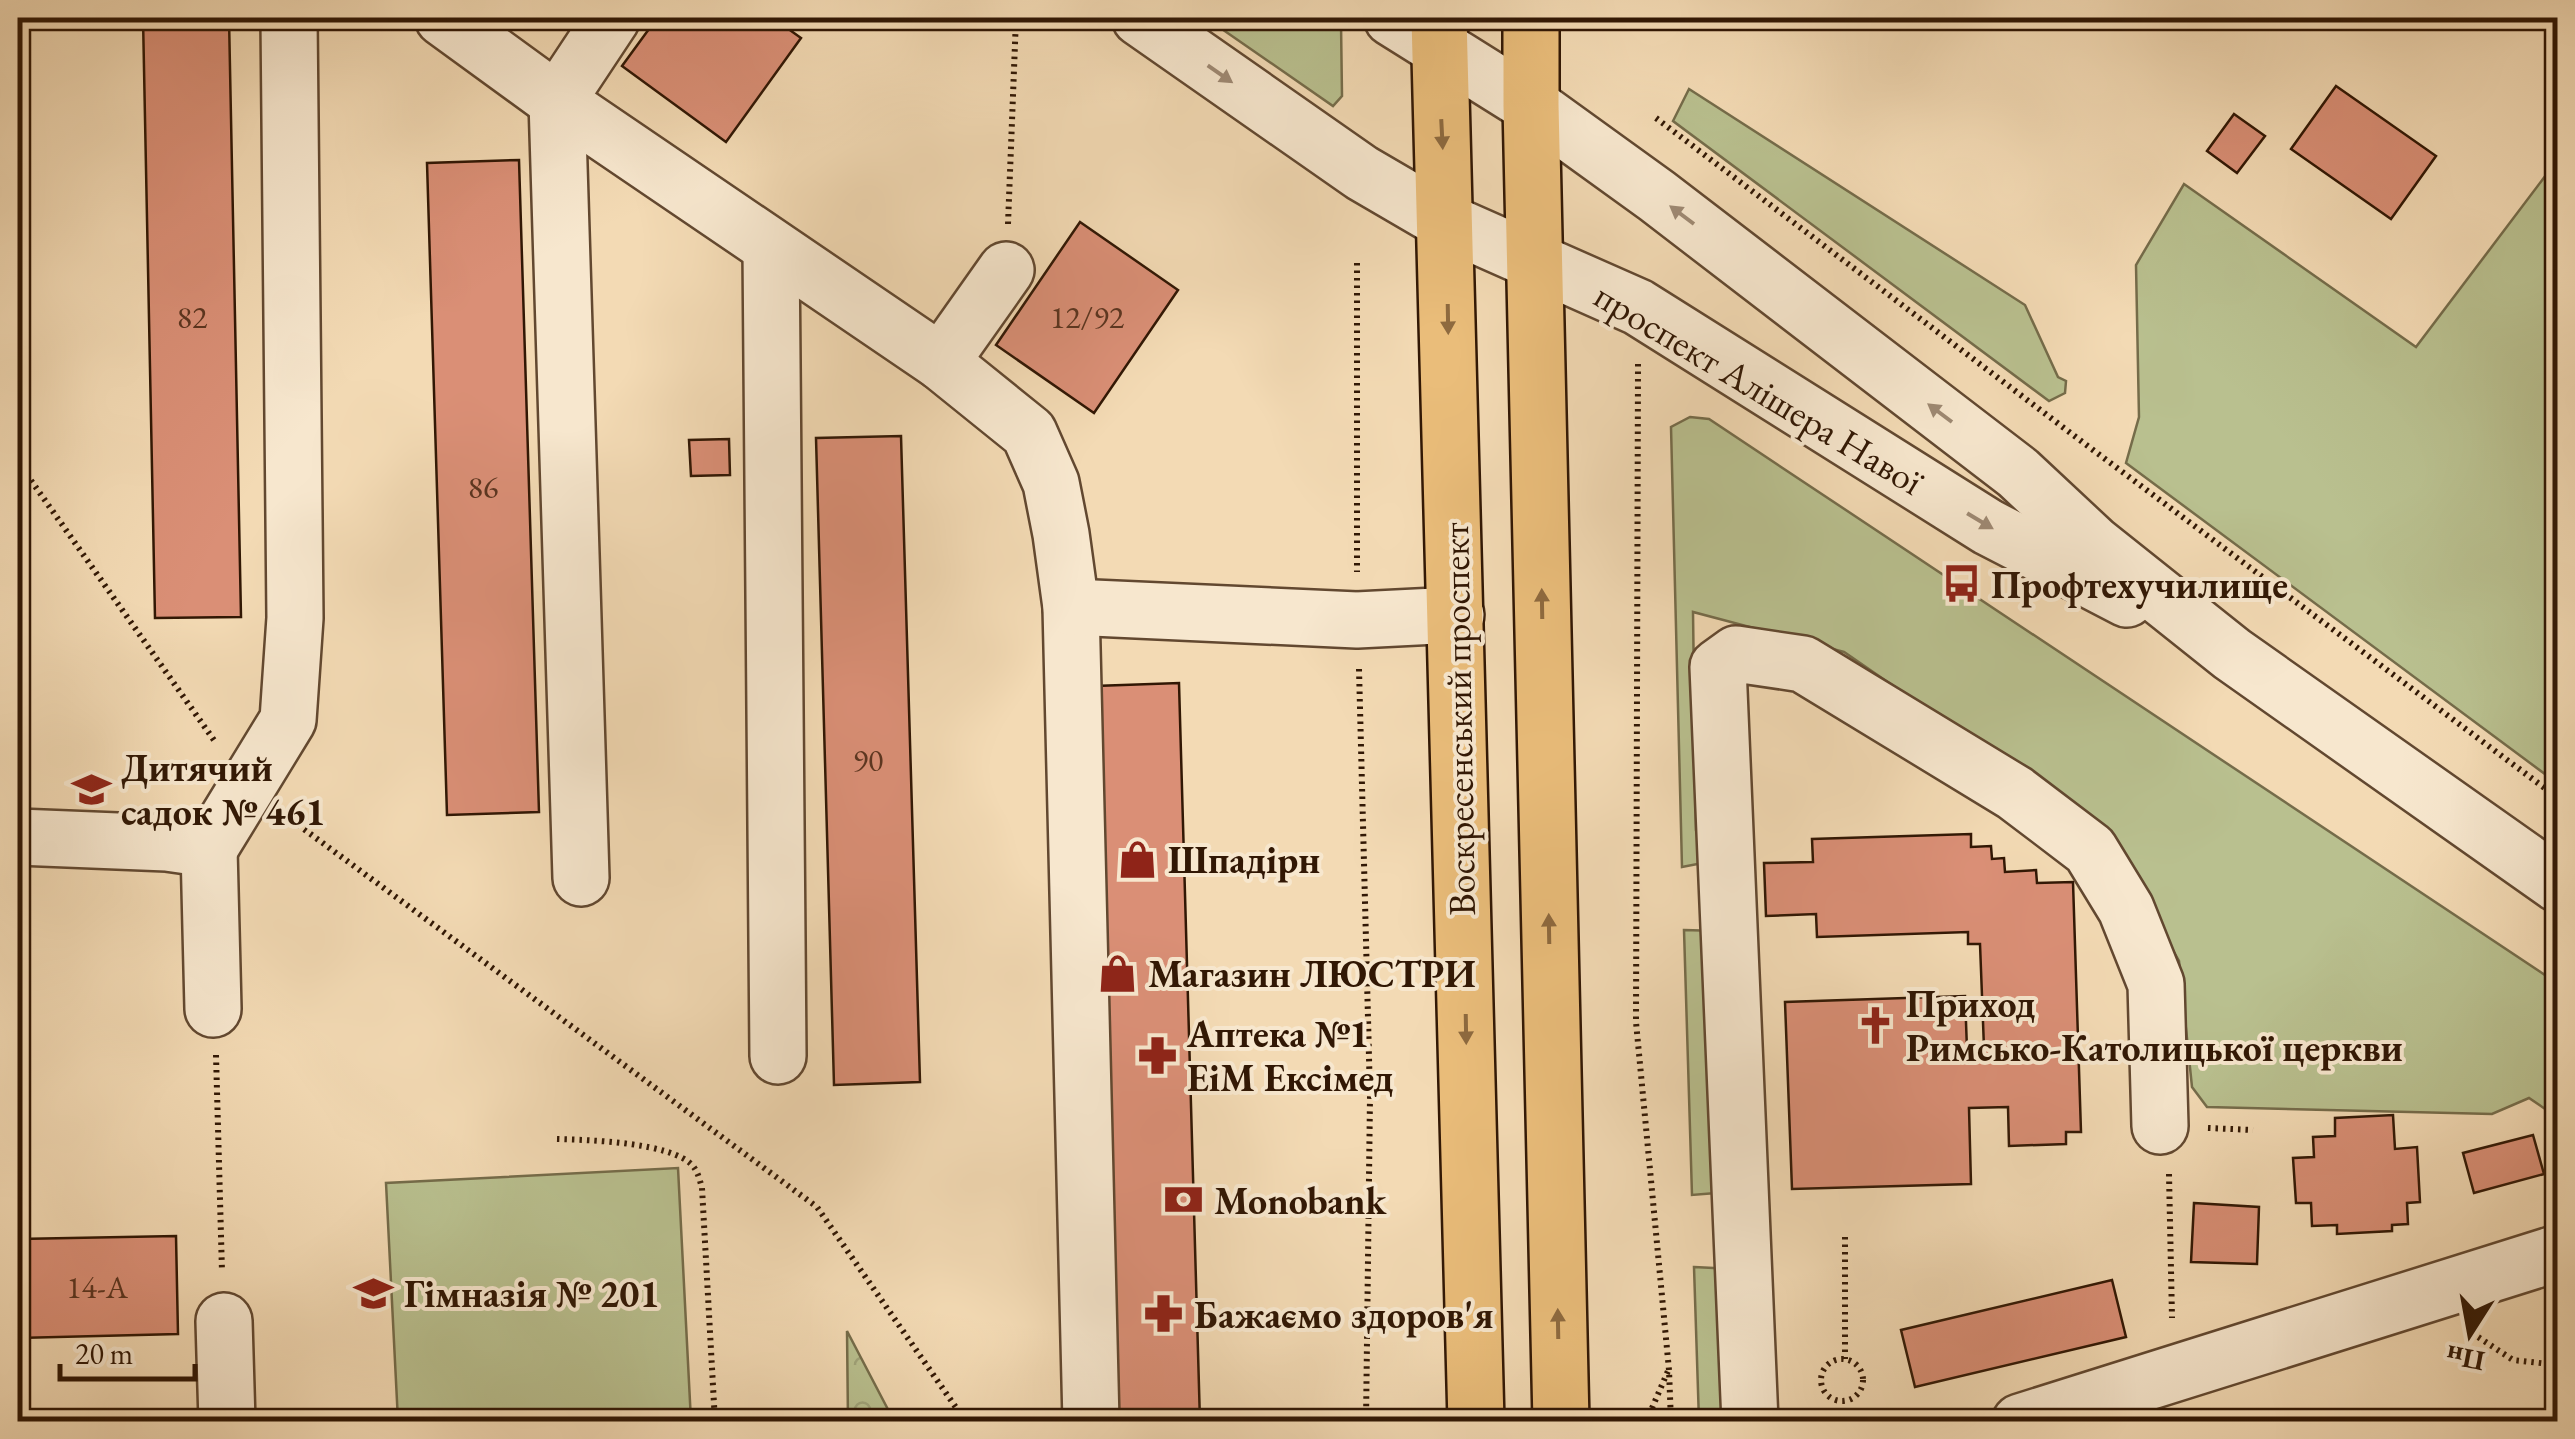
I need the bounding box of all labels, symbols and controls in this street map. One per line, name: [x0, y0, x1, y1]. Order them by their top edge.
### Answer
one-way arrow: [1207, 64, 1233, 83]
one-way arrow: [1434, 118, 1450, 150]
one-way arrow: [1670, 204, 1696, 225]
street label: проспект Алішера Навої: [1586, 270, 1933, 506]
house number: 82: [177, 296, 208, 338]
house number: 12/92: [1050, 296, 1125, 338]
one-way arrow: [1441, 304, 1457, 336]
one-way arrow: [1927, 403, 1953, 423]
house number: 86: [468, 466, 498, 508]
one-way arrow: [1966, 512, 1994, 530]
street label: Воскресенський проспект: [1430, 521, 1486, 916]
place label: Профтехучилище: [1991, 560, 2288, 609]
bus stop icon: Профтехучилище: [1940, 563, 1982, 605]
one-way arrow: [1534, 588, 1550, 620]
house number: 90: [853, 739, 883, 781]
place label: Дитячий садок № 461: [121, 743, 325, 836]
school or university icon: Дитячий садок № 461: [70, 768, 112, 810]
place label: Шпадірн: [1168, 835, 1320, 884]
shop icon: Шпадірн: [1117, 838, 1159, 880]
one-way arrow: [1541, 913, 1557, 945]
place label: Магазин ЛЮСТРИ: [1148, 949, 1476, 998]
shop icon: Магазин ЛЮСТРИ: [1097, 952, 1139, 994]
place label: Приход Римсько-Католицької церкви: [1906, 979, 2403, 1072]
church icon: Приход Римсько-Католицької церкви: [1855, 1004, 1897, 1046]
place label: Аптека №1 EiM Ексімед: [1186, 1009, 1394, 1102]
one-way arrow: [1459, 1013, 1475, 1045]
pharmacy icon: Аптека №1 EiM Ексімед: [1136, 1034, 1178, 1076]
place label: Monobank: [1214, 1176, 1387, 1225]
bank icon: Monobank: [1163, 1179, 1205, 1221]
house number: 14-А: [66, 1266, 129, 1308]
place label: Гімназія № 201: [404, 1269, 660, 1318]
school or university icon: Гімназія № 201: [353, 1272, 395, 1314]
north arrow: [2420, 1284, 2520, 1384]
place label: Бажаємо здоров'я: [1194, 1290, 1494, 1339]
pharmacy icon: Бажаємо здоров'я: [1143, 1293, 1185, 1335]
one-way arrow: [1550, 1308, 1566, 1340]
scale bar: [60, 1319, 195, 1381]
text: 20 m: [75, 1334, 133, 1373]
text: Пн: [2443, 1337, 2487, 1380]

